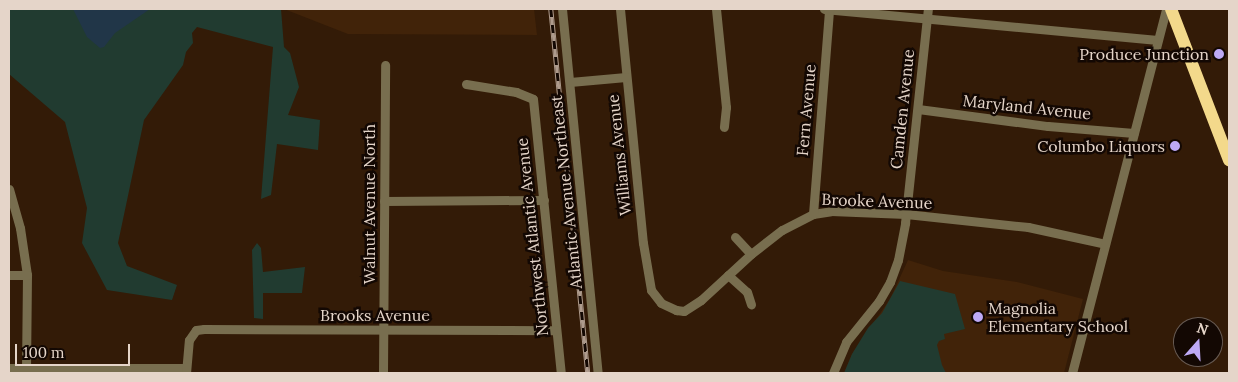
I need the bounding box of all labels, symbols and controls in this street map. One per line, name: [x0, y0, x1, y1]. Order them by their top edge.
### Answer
place label: Produce Junction: [1079, 44, 1209, 64]
street label: Camden Avenue: [886, 48, 918, 170]
marker: Produce Junction: [1213, 48, 1225, 60]
street label: Fern Avenue: [792, 63, 820, 157]
street label: Maryland Avenue: [962, 91, 1092, 123]
street label: Williams Avenue: [603, 93, 635, 217]
street label: Atlantic Avenue Northeast: [546, 94, 586, 290]
street label: Walnut Avenue North: [359, 124, 379, 284]
place label: Columbo Liquors: [1037, 136, 1165, 156]
street label: Northwest Atlantic Avenue: [512, 137, 552, 337]
marker: Columbo Liquors: [1169, 140, 1181, 152]
street label: Brooke Avenue: [821, 189, 933, 213]
place label: Magnolia Elementary School: [988, 298, 1128, 336]
street label: Brooks Avenue: [320, 305, 430, 325]
marker: Magnolia Elementary School: [972, 311, 984, 323]
north arrow: [1173, 317, 1223, 367]
text: N: [1195, 318, 1211, 339]
scale bar: [18, 334, 132, 366]
text: 100 m: [23, 343, 64, 362]

